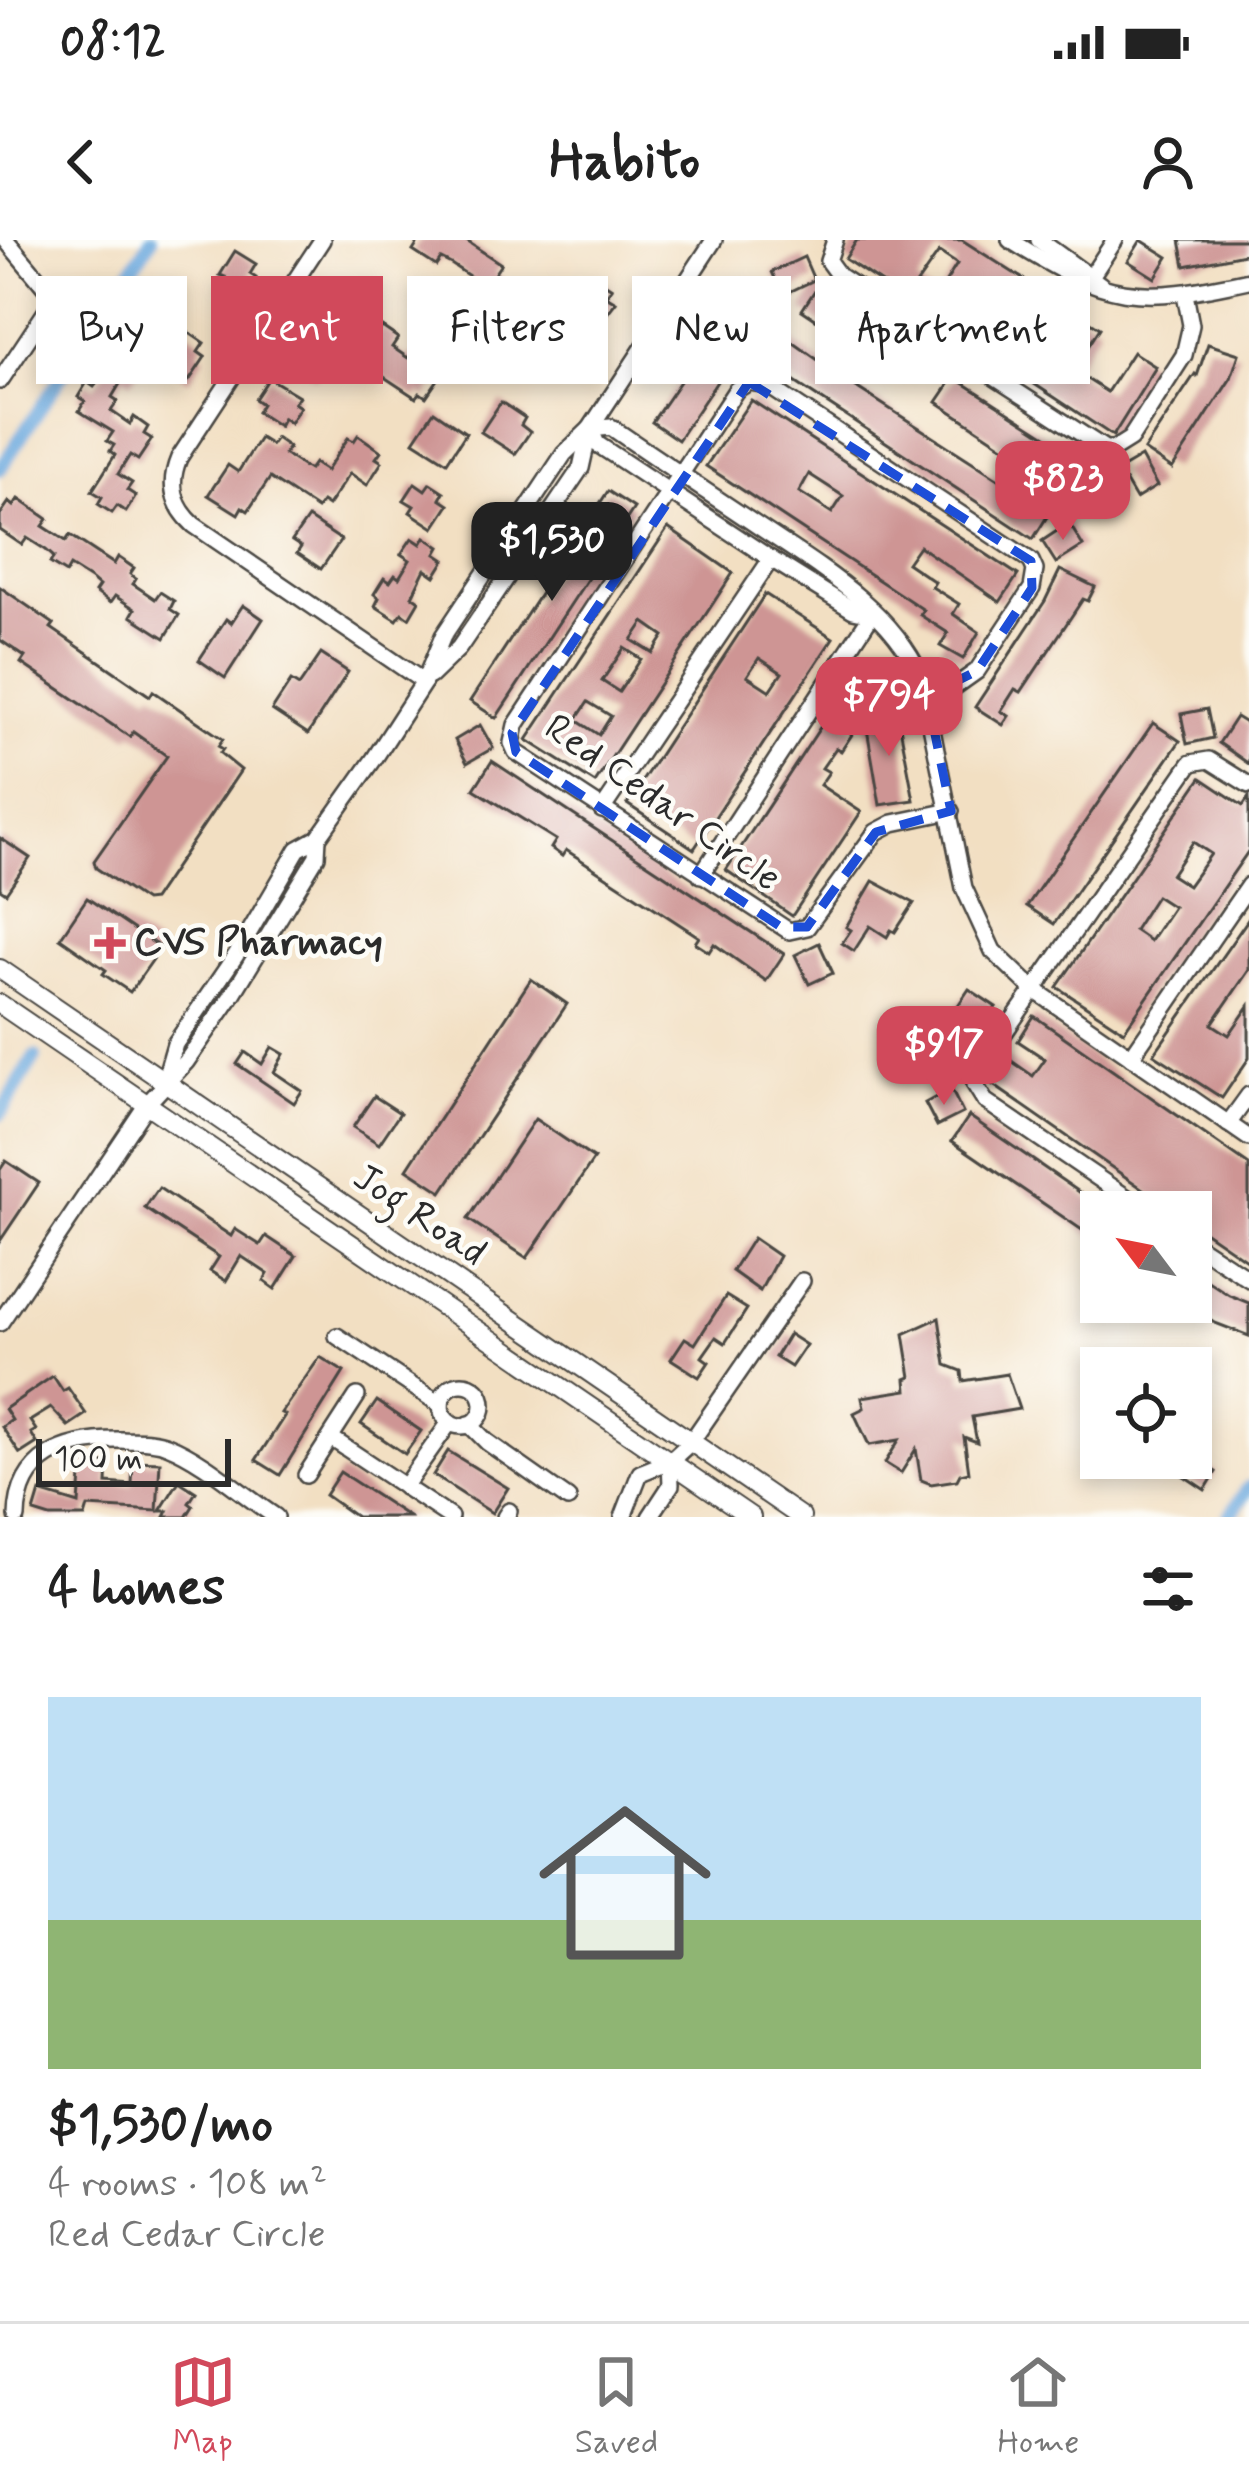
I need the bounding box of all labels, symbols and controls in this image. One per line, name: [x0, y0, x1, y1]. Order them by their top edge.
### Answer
text: 08:12: [60, 13, 166, 72]
text: Habito: [549, 127, 700, 198]
icon: back: [48, 129, 114, 195]
icon: person: [1135, 129, 1201, 195]
chip: Buy: [36, 276, 187, 384]
chip: Rent: [211, 276, 383, 384]
chip: Filters: [407, 276, 608, 384]
chip: New: [632, 276, 791, 384]
chip: Apartment: [815, 276, 1090, 384]
pin: $823: [992, 441, 1134, 543]
text: $823: [1022, 454, 1104, 505]
pin: $1,530: [454, 502, 650, 604]
text: $1,530: [498, 515, 606, 566]
pin: $794: [818, 657, 960, 759]
text: $794: [843, 670, 935, 721]
street label: Red Cedar Circle: [534, 704, 790, 904]
place label: CVS Pharmacy: [134, 918, 383, 969]
marker: CVS Pharmacy: [97, 930, 123, 956]
pin: $917: [873, 1006, 1015, 1108]
text: $917: [904, 1019, 984, 1070]
street label: Jog Road: [341, 1153, 495, 1282]
north arrow: [1080, 1191, 1212, 1323]
map controls: [1080, 1191, 1212, 1479]
button: locate: [1080, 1347, 1212, 1479]
scale bar: [36, 1433, 231, 1486]
text: 100 m: [54, 1438, 143, 1482]
text: 4 homes: [48, 1556, 225, 1622]
icon: filters: [1135, 1556, 1201, 1622]
icon: home: [517, 1775, 733, 1991]
text: $1,530/mo: [48, 2093, 273, 2159]
text: 4 rooms · 108 m²: [48, 2159, 327, 2210]
text: Red Cedar Circle: [48, 2210, 326, 2261]
tab: Map: [170, 2349, 236, 2465]
tab: Saved: [575, 2349, 658, 2465]
tab: Home: [997, 2349, 1079, 2465]

